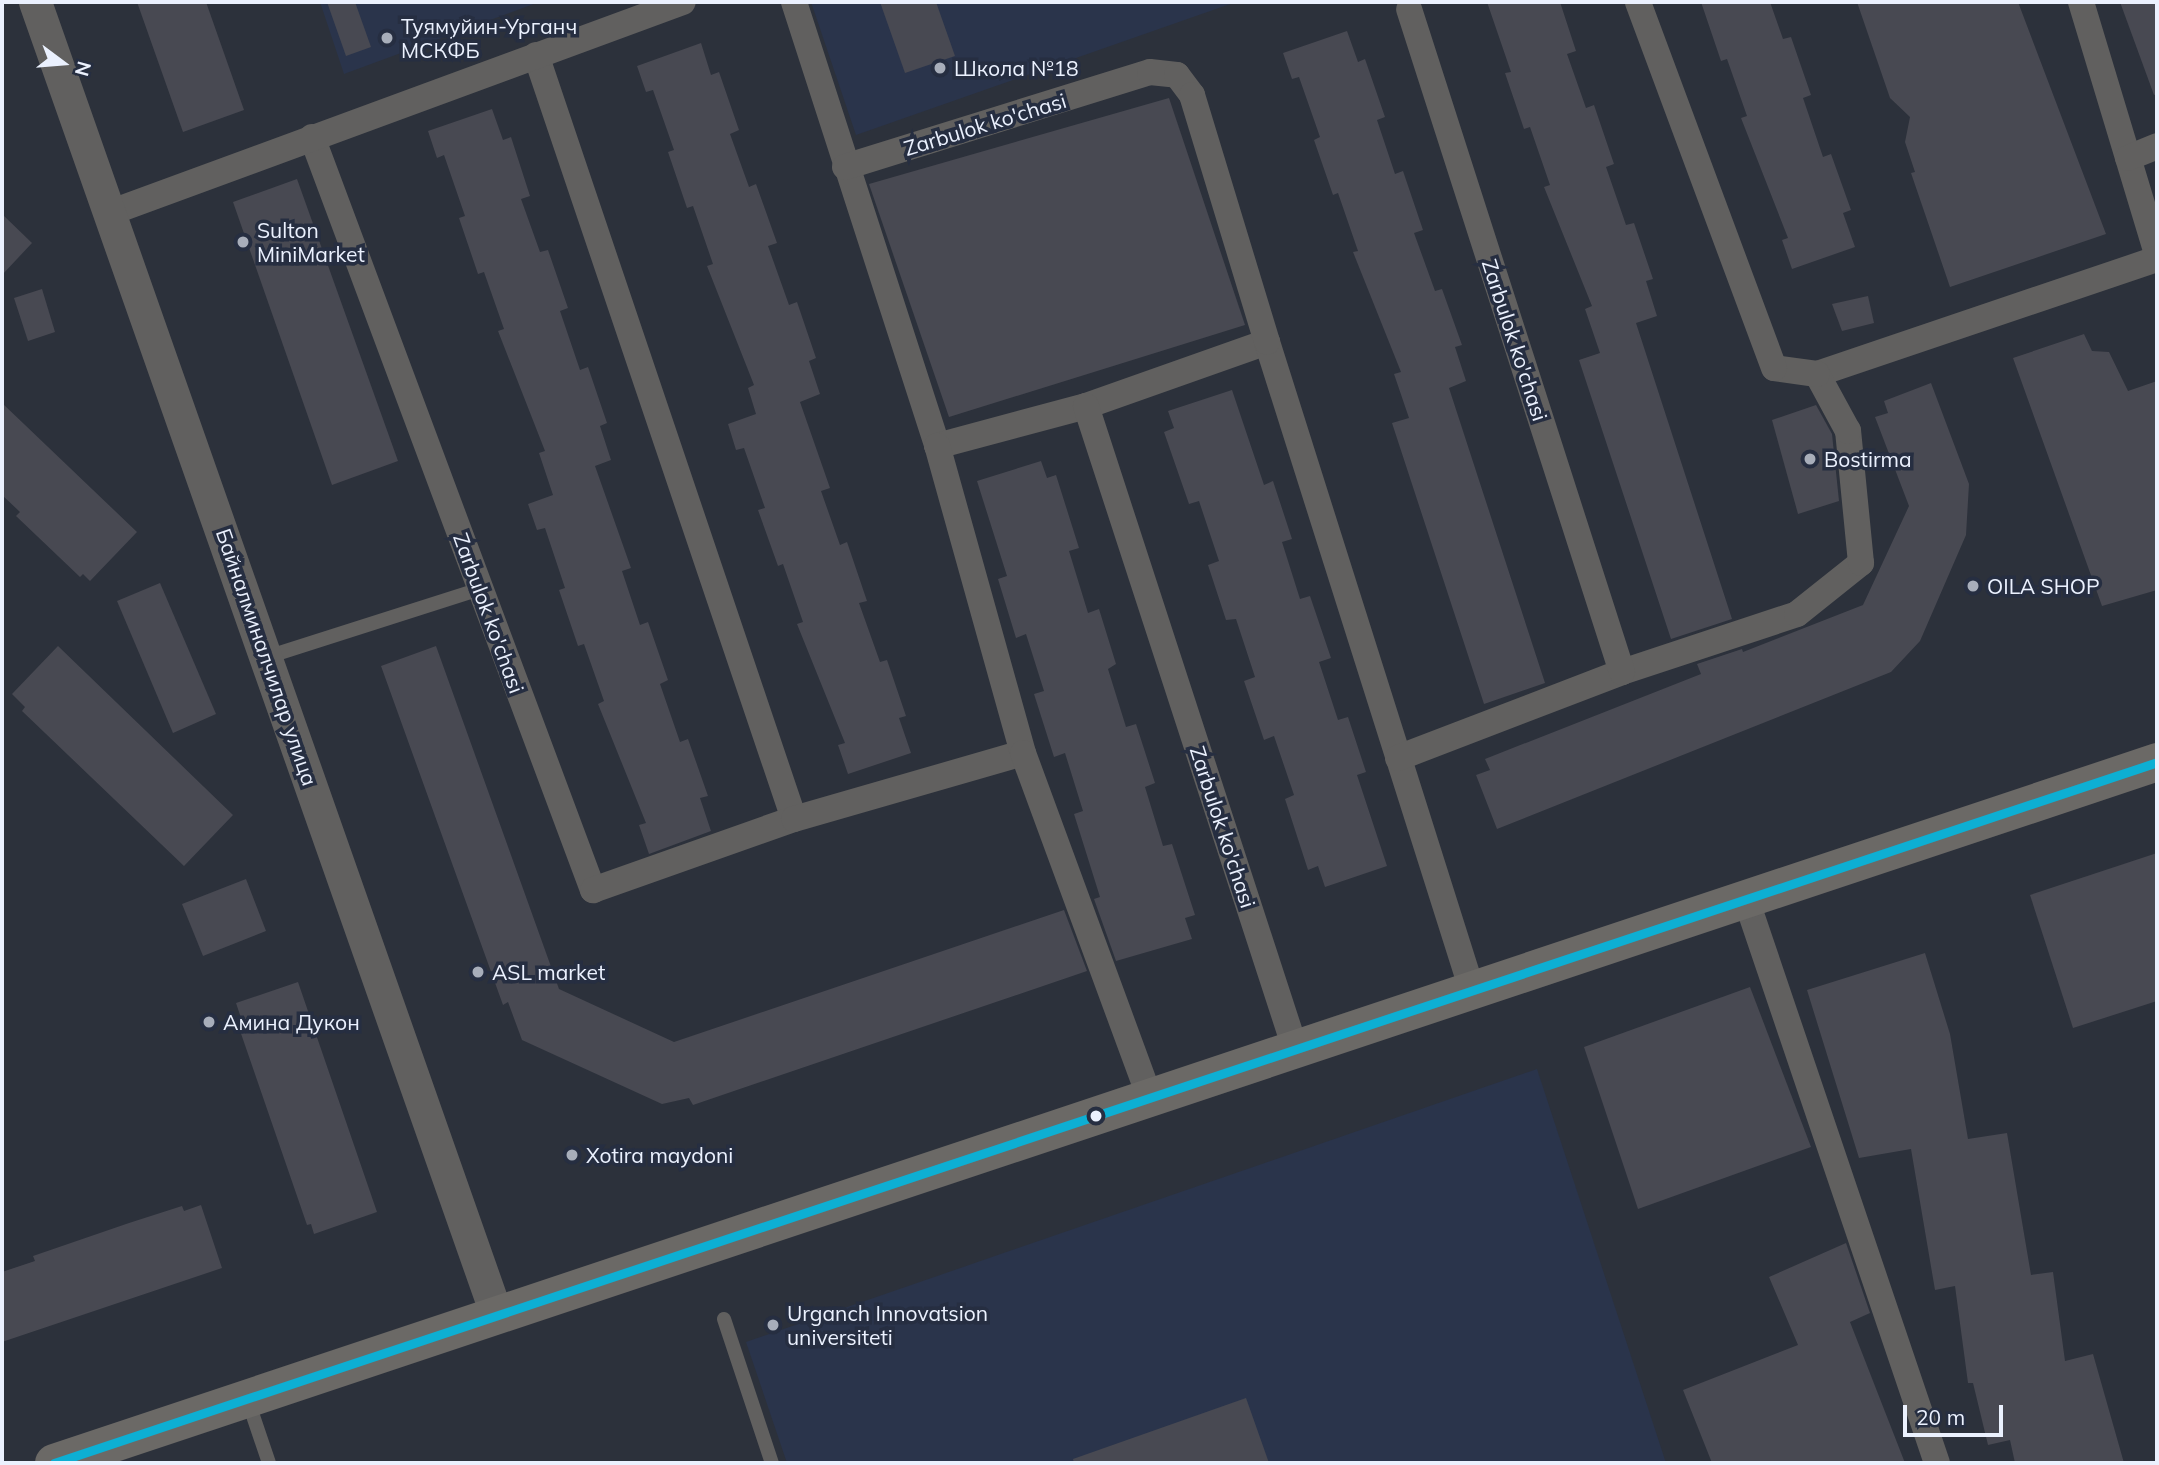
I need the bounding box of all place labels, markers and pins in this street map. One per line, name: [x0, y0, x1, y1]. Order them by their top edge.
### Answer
place label: Туямуйин-Урганч МСКФБ: [401, 13, 577, 63]
marker: Туямуйин-Урганч МСКФБ: [379, 30, 395, 46]
place label: Школа №18: [954, 55, 1079, 81]
marker: Школа №18: [932, 60, 948, 76]
place label: Sulton MiniMarket: [257, 217, 365, 267]
marker: Sulton MiniMarket: [235, 234, 251, 250]
place label: Bostirma: [1824, 446, 1912, 472]
marker: Bostirma: [1802, 451, 1818, 467]
place label: OILA SHOP: [1987, 573, 2100, 599]
marker: OILA SHOP: [1965, 578, 1981, 594]
place label: ASL market: [492, 959, 605, 985]
marker: ASL market: [470, 964, 486, 980]
place label: Амина Дукон: [223, 1009, 360, 1035]
marker: Амина Дукон: [201, 1014, 217, 1030]
unlabelled marker: [1089, 1109, 1103, 1123]
place label: Xotira maydoni: [586, 1142, 733, 1168]
marker: Xotira maydoni: [564, 1147, 580, 1163]
place label: Urganch Innovatsion universiteti: [787, 1300, 988, 1350]
marker: Urganch Innovatsion universiteti: [765, 1317, 781, 1333]

